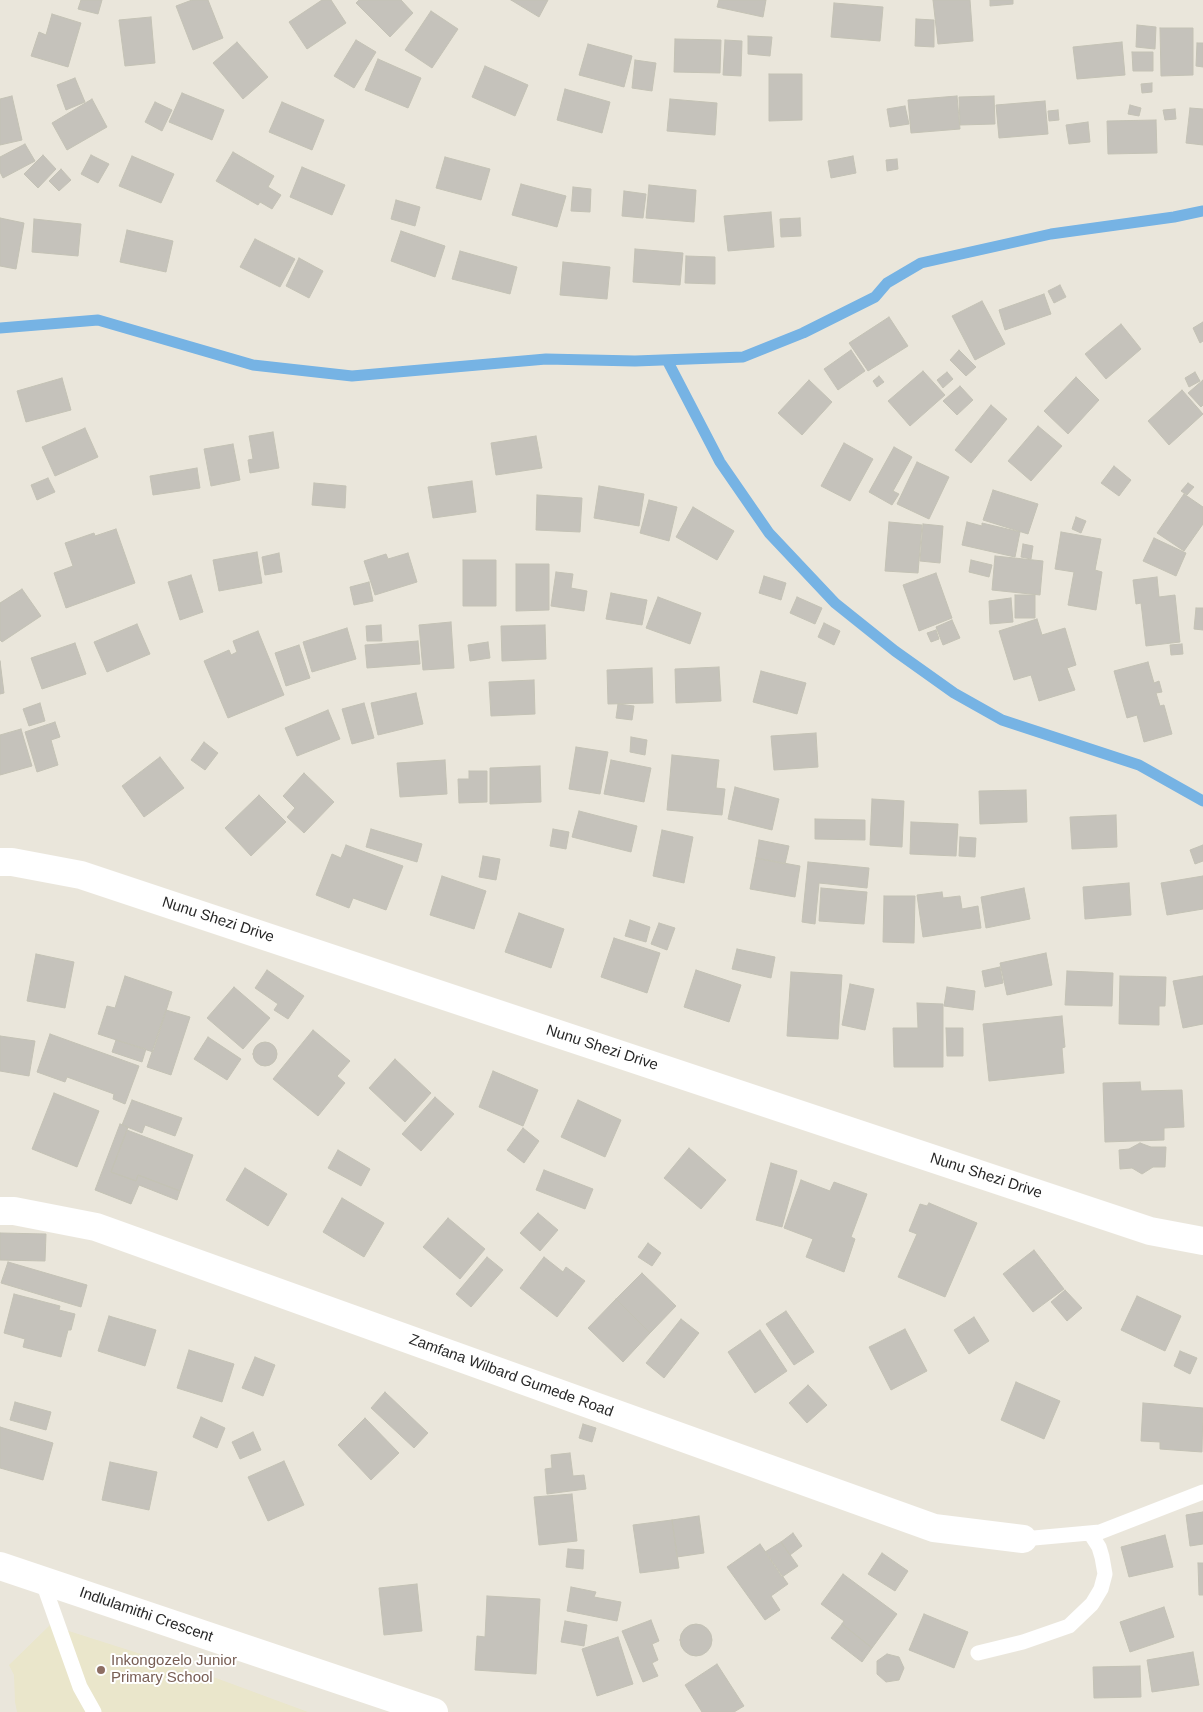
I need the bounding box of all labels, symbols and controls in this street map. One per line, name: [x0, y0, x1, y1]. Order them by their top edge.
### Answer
street label: Nunu Shezi Drive: [160, 893, 276, 947]
street label: Nunu Shezi Drive: [544, 1021, 660, 1075]
street label: Nunu Shezi Drive: [928, 1149, 1044, 1203]
street label: Zamfana Wilbard Gumede Road: [406, 1331, 616, 1421]
street label: Indlulamithi Crescent: [77, 1584, 215, 1646]
place label: Inkongozelo Junior Primary School: [111, 1652, 237, 1687]
marker: Inkongozelo Junior Primary School: [95, 1664, 107, 1676]

